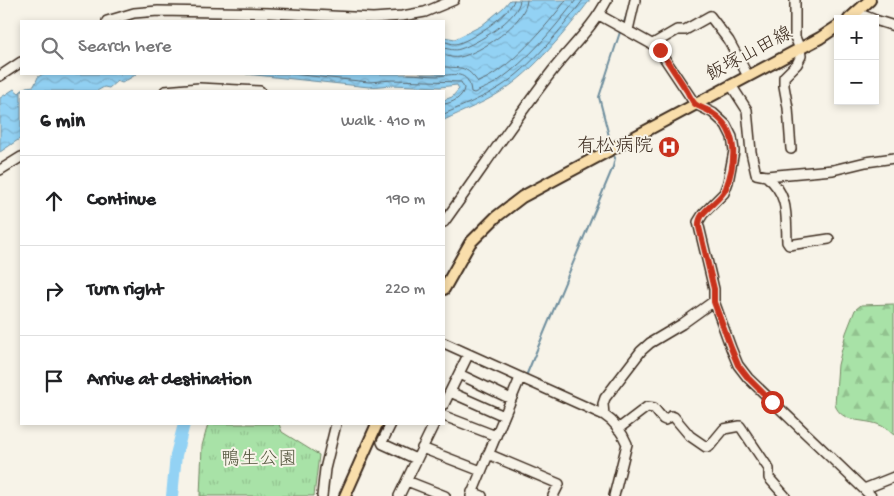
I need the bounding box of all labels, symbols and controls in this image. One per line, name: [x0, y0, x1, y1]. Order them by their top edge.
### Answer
map controls: [834, 15, 879, 105]
button: +: [834, 15, 879, 60]
search box: [20, 20, 445, 75]
street label: 飯塚山田線: [702, 22, 797, 87]
icon: search: [38, 34, 66, 62]
text: Search here: [78, 36, 172, 59]
route end: [649, 39, 672, 62]
button: −: [834, 60, 879, 105]
text: 6 min: [40, 110, 85, 135]
text: Walk · 410 m: [341, 113, 425, 132]
place label: 有松病院: [577, 135, 653, 159]
hospital icon: 有松病院: [657, 135, 681, 159]
icon: ahead: [40, 187, 68, 215]
text: Continue: [87, 189, 156, 212]
text: 190 m: [386, 191, 425, 210]
icon: right: [40, 277, 68, 305]
text: Turn right: [87, 279, 163, 302]
text: 220 m: [385, 281, 425, 300]
icon: arrive: [40, 367, 68, 395]
text: Arrive at destination: [87, 369, 251, 392]
route start: [761, 391, 784, 414]
park label: 鴨生公園: [221, 448, 297, 472]

